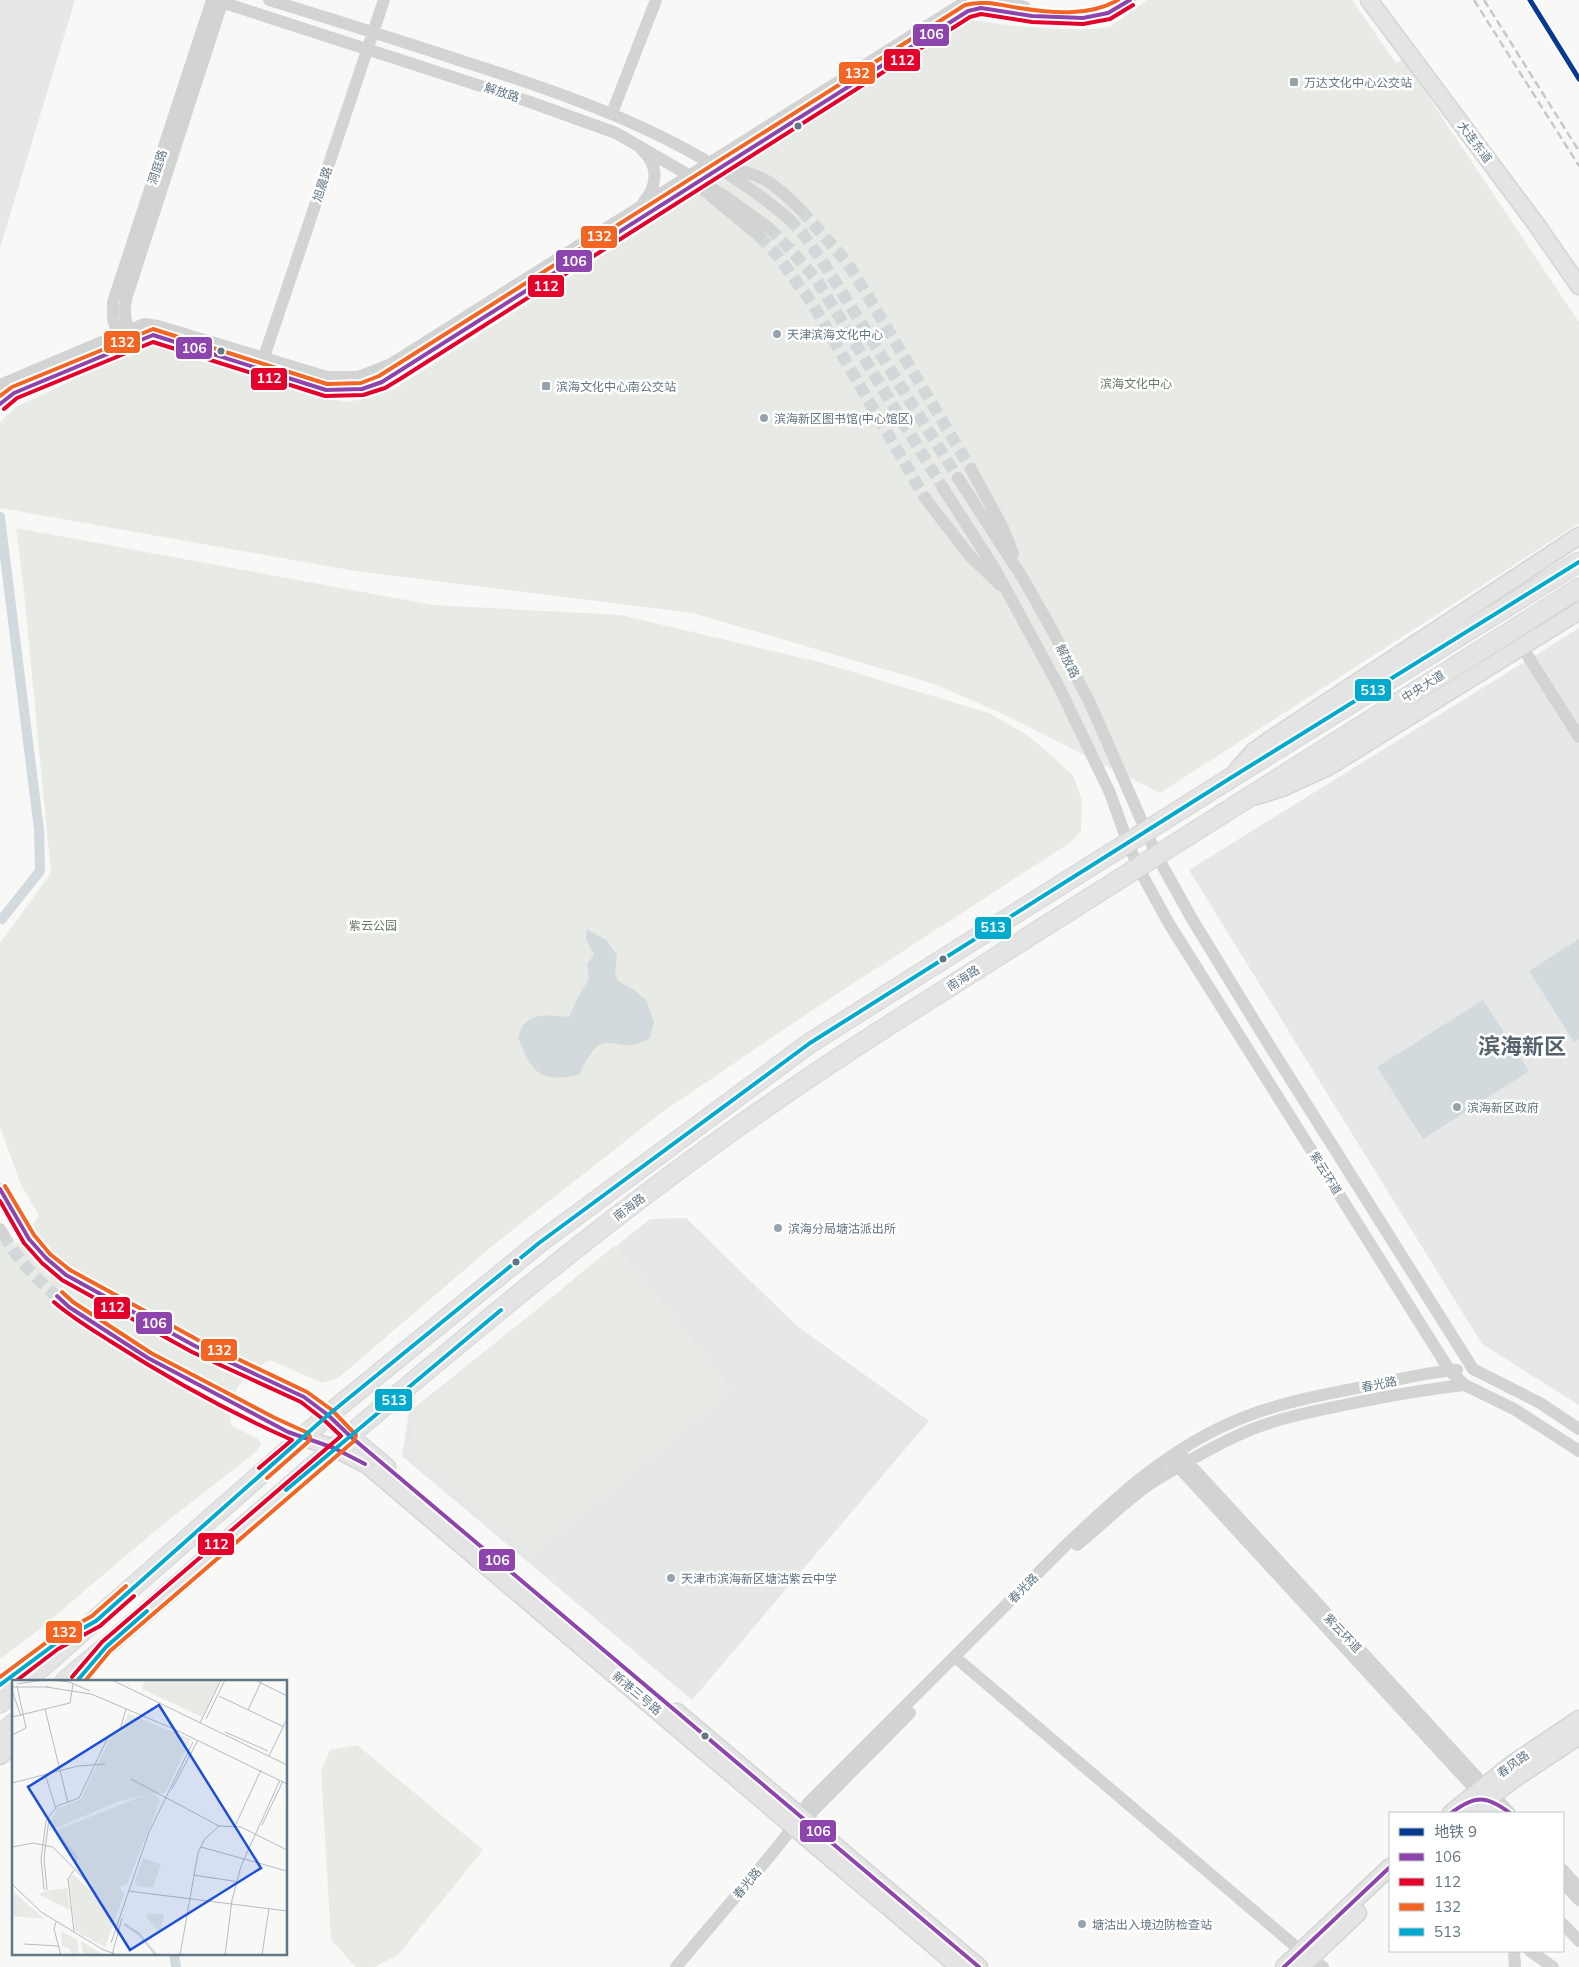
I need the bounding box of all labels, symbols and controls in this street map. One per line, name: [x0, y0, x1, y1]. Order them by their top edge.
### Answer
line badge: 106: [912, 23, 950, 47]
text: 106: [918, 25, 944, 43]
line badge: 112: [883, 48, 921, 72]
text: 112: [889, 51, 915, 69]
line badge: 132: [838, 61, 876, 85]
text: 132: [844, 64, 870, 82]
place label: 万达文化中心公交站: [1304, 75, 1412, 90]
marker: 万达文化中心公交站: [1288, 76, 1300, 88]
street label: 解放路: [483, 79, 521, 105]
street label: 大连东道: [1455, 118, 1495, 166]
unlabelled marker: [793, 121, 803, 131]
street label: 洞庭路: [144, 148, 170, 186]
street label: 旭晨路: [309, 165, 335, 203]
line badge: 132: [580, 225, 618, 249]
text: 132: [586, 227, 612, 245]
line badge: 106: [555, 249, 593, 273]
text: 106: [561, 252, 587, 270]
line badge: 112: [527, 274, 565, 298]
text: 112: [533, 277, 559, 295]
place label: 天津滨海文化中心: [787, 327, 883, 342]
marker: 天津滨海文化中心: [771, 328, 783, 340]
line badge: 132: [103, 330, 141, 354]
text: 132: [109, 333, 135, 351]
line badge: 106: [175, 336, 213, 360]
text: 106: [181, 339, 207, 357]
unlabelled marker: [216, 346, 226, 356]
line badge: 112: [250, 367, 288, 391]
text: 112: [256, 369, 282, 387]
park label: 滨海文化中心: [1100, 376, 1172, 391]
place label: 滨海文化中心南公交站: [556, 379, 676, 394]
marker: 滨海文化中心南公交站: [540, 380, 552, 392]
place label: 滨海新区图书馆(中心馆区): [774, 411, 914, 426]
marker: 滨海新区图书馆(中心馆区): [758, 412, 770, 424]
street label: 解放路: [1053, 642, 1083, 680]
street label: 中央大道: [1399, 667, 1447, 705]
line badge: 513: [1354, 678, 1392, 702]
text: 513: [1360, 681, 1386, 699]
line badge: 513: [974, 916, 1012, 940]
park label: 紫云公园: [349, 918, 397, 933]
text: 513: [980, 918, 1006, 936]
unlabelled marker: [938, 954, 948, 964]
street label: 南海路: [944, 962, 982, 994]
district label: 滨海新区: [1478, 1032, 1566, 1060]
place label: 滨海新区政府: [1467, 1100, 1539, 1115]
marker: 滨海新区政府: [1451, 1101, 1463, 1113]
street label: 紫云环道: [1307, 1149, 1345, 1197]
street label: 南海路: [610, 1190, 648, 1224]
place label: 滨海分局塘沽派出所: [788, 1221, 896, 1236]
marker: 滨海分局塘沽派出所: [772, 1222, 784, 1234]
unlabelled marker: [511, 1257, 521, 1267]
line badge: 112: [93, 1296, 131, 1320]
text: 112: [99, 1298, 125, 1316]
line badge: 106: [135, 1311, 173, 1335]
text: 106: [141, 1314, 167, 1332]
line badge: 132: [200, 1338, 238, 1362]
text: 132: [206, 1341, 232, 1359]
street label: 春光路: [1360, 1373, 1398, 1395]
line badge: 513: [374, 1388, 413, 1412]
text: 513: [381, 1391, 407, 1409]
line badge: 112: [197, 1532, 235, 1556]
text: 112: [203, 1535, 229, 1553]
line badge: 106: [478, 1548, 516, 1572]
text: 106: [484, 1551, 510, 1569]
street label: 春光路: [1005, 1570, 1041, 1606]
place label: 天津市滨海新区塘沽紫云中学: [681, 1571, 837, 1586]
marker: 天津市滨海新区塘沽紫云中学: [665, 1572, 677, 1584]
street label: 紫云环道: [1321, 1610, 1365, 1656]
line badge: 132: [45, 1620, 83, 1644]
text: 132: [51, 1623, 77, 1641]
street label: 新港三号路: [609, 1668, 665, 1718]
inset map: [12, 1680, 288, 1954]
unlabelled marker: [700, 1731, 710, 1741]
street label: 春风路: [1494, 1747, 1532, 1781]
legend: [1389, 1812, 1564, 1952]
line badge: 106: [799, 1819, 837, 1843]
text: 106: [805, 1822, 831, 1840]
text: 地铁 9: [1434, 1822, 1477, 1841]
text: 106: [1434, 1847, 1461, 1866]
street label: 春光路: [730, 1864, 764, 1902]
text: 112: [1434, 1872, 1461, 1891]
text: 132: [1434, 1897, 1461, 1916]
place label: 塘沽出入境边防检查站: [1092, 1917, 1212, 1932]
marker: 塘沽出入境边防检查站: [1076, 1918, 1088, 1930]
text: 513: [1434, 1922, 1461, 1941]

